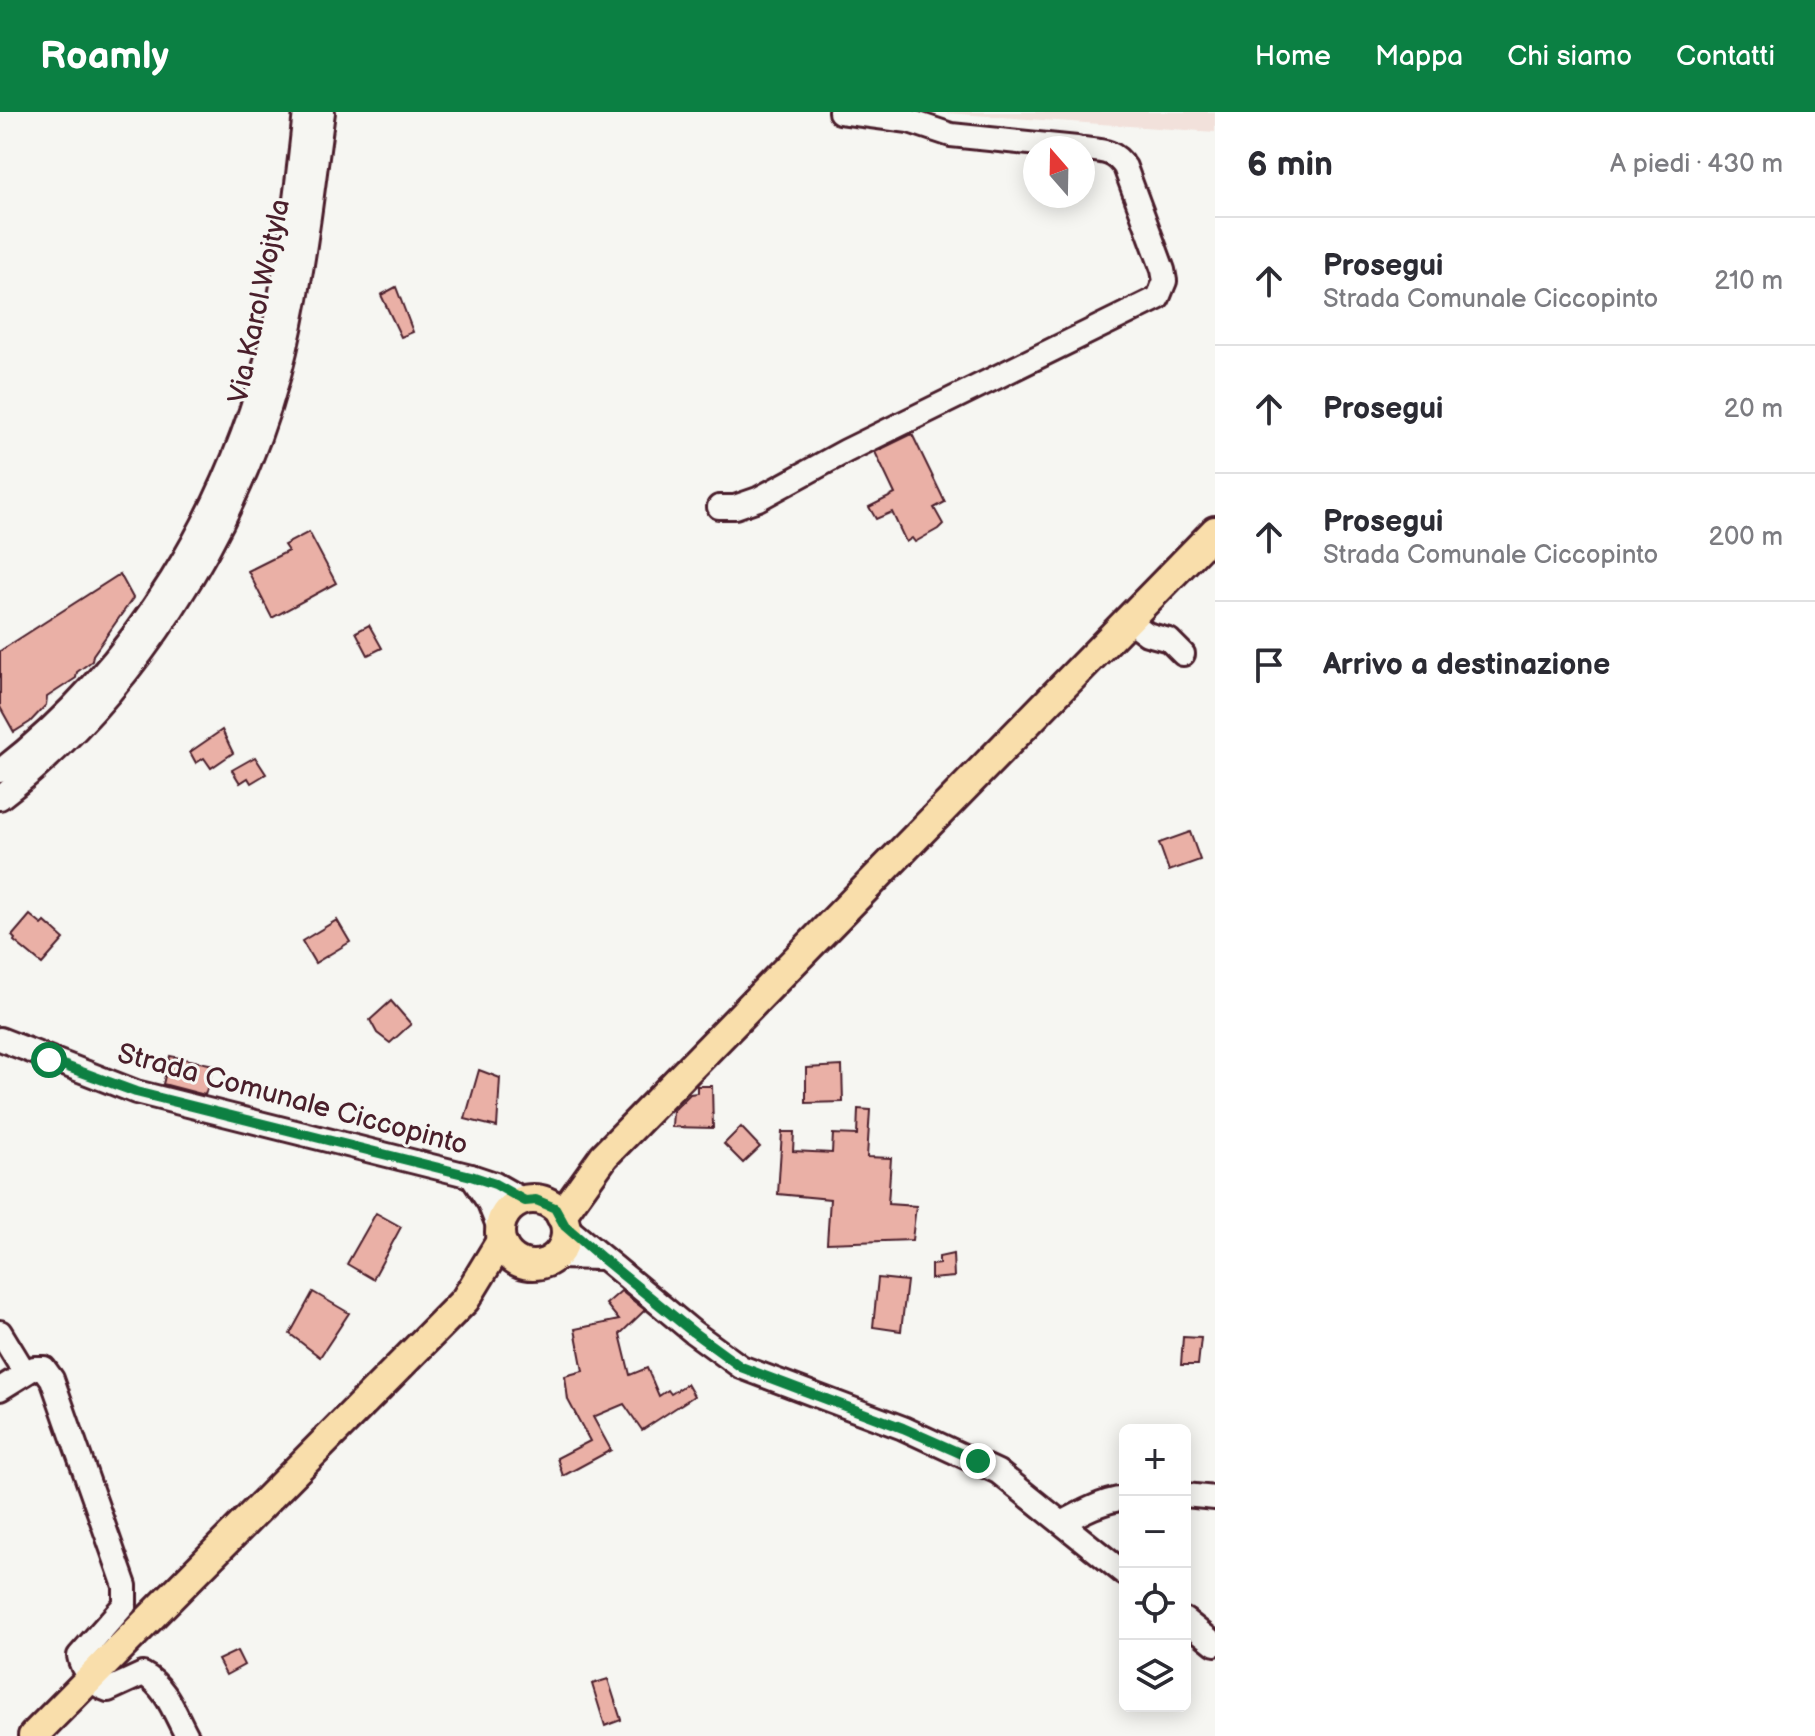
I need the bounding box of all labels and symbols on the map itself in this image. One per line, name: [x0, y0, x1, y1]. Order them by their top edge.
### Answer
north arrow: [1023, 136, 1095, 208]
street label: Via Karol Wojtyla: [222, 196, 297, 407]
street label: Strada Comunale Ciccopinto: [114, 1037, 471, 1162]
route start: [31, 1042, 67, 1078]
route end: [960, 1443, 996, 1479]

